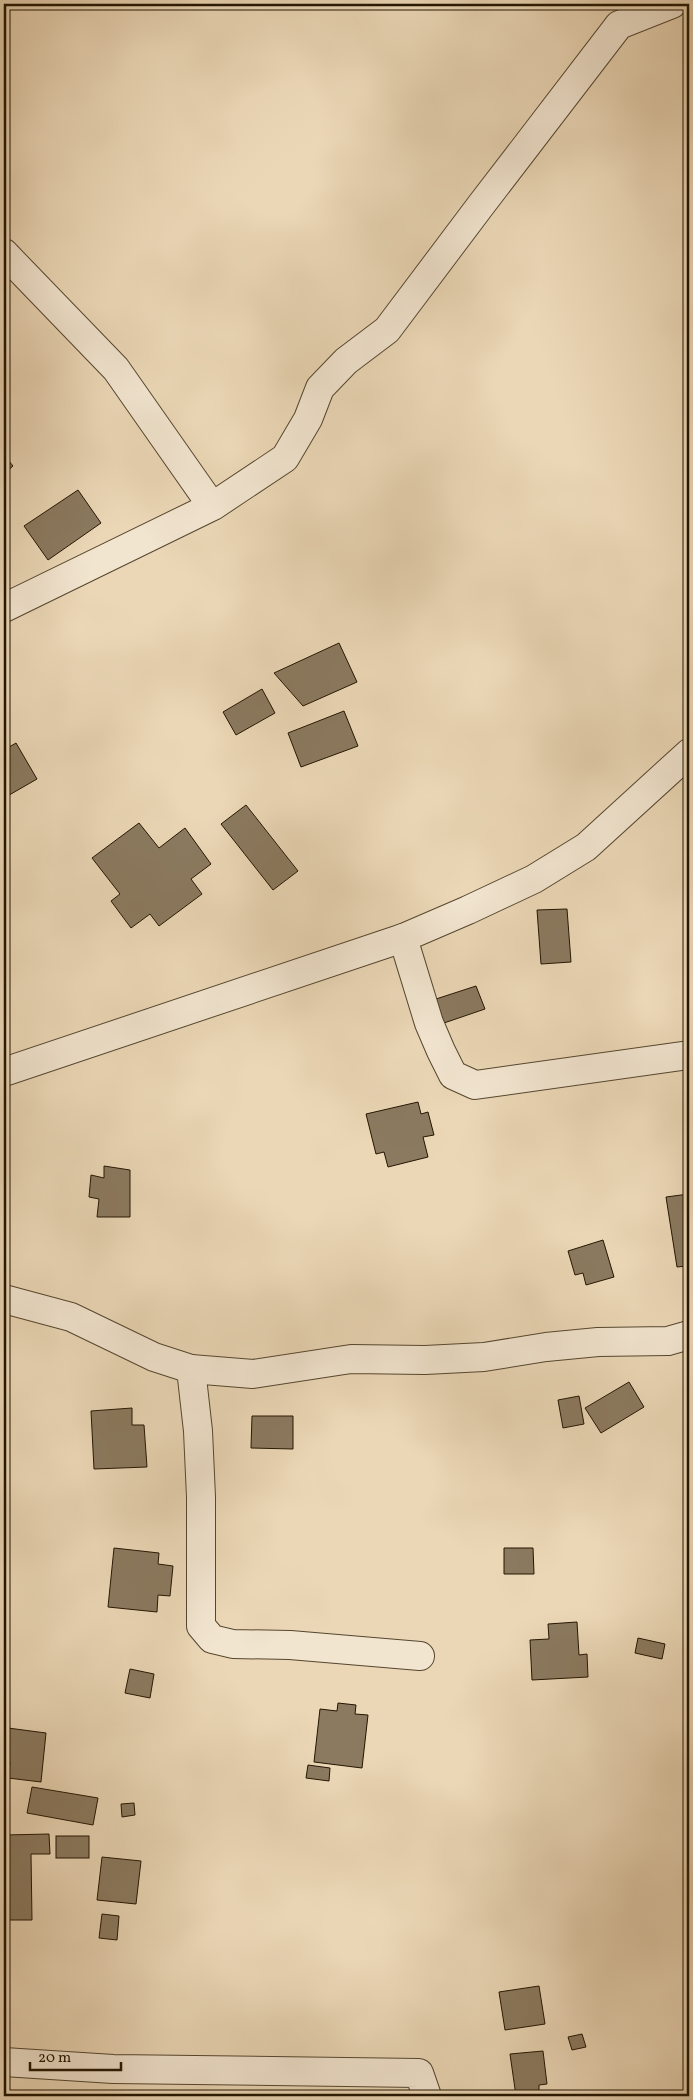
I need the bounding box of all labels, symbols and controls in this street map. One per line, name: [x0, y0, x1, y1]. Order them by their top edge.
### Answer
scale bar: [30, 2040, 121, 2072]
text: 20 m: [38, 2048, 71, 2069]

